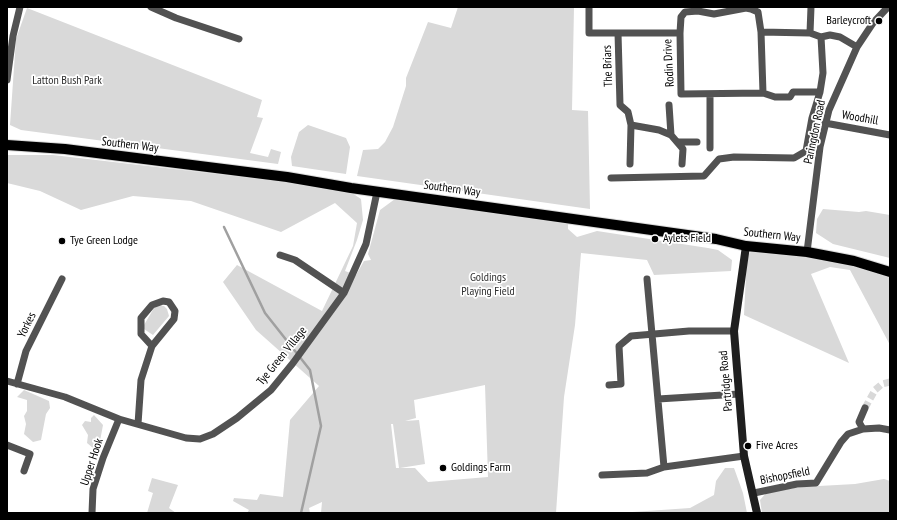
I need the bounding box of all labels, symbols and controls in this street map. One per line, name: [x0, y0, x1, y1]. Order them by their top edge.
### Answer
place label: Barleycroft: [826, 14, 871, 28]
marker: Barleycroft: [874, 16, 884, 26]
street label: Rodin Drive: [661, 39, 677, 87]
street label: The Briars: [600, 45, 616, 87]
park label: Latton Bush Park: [32, 74, 102, 88]
street label: Paringdon Road: [801, 99, 829, 165]
street label: Woodhill: [841, 108, 879, 128]
street label: Southern Way: [101, 134, 159, 156]
street label: Southern Way: [423, 178, 481, 200]
street label: Southern Way: [743, 225, 801, 245]
place label: Aylets Field: [663, 232, 711, 246]
place label: Tye Green Lodge: [70, 234, 138, 248]
marker: Aylets Field: [650, 234, 660, 244]
marker: Tye Green Lodge: [57, 236, 67, 246]
park label: Goldings Playing Field: [461, 271, 515, 299]
street label: Yorkes: [15, 310, 39, 340]
street label: Tye Green Village: [254, 324, 310, 388]
street label: Partridge Road: [716, 350, 736, 412]
street label: Upper Hook: [78, 437, 106, 487]
place label: Five Acres: [756, 439, 798, 453]
marker: Five Acres: [743, 441, 753, 451]
place label: Goldings Farm: [451, 461, 511, 475]
marker: Goldings Farm: [438, 463, 448, 473]
street label: Bishopsfield: [759, 464, 811, 488]

